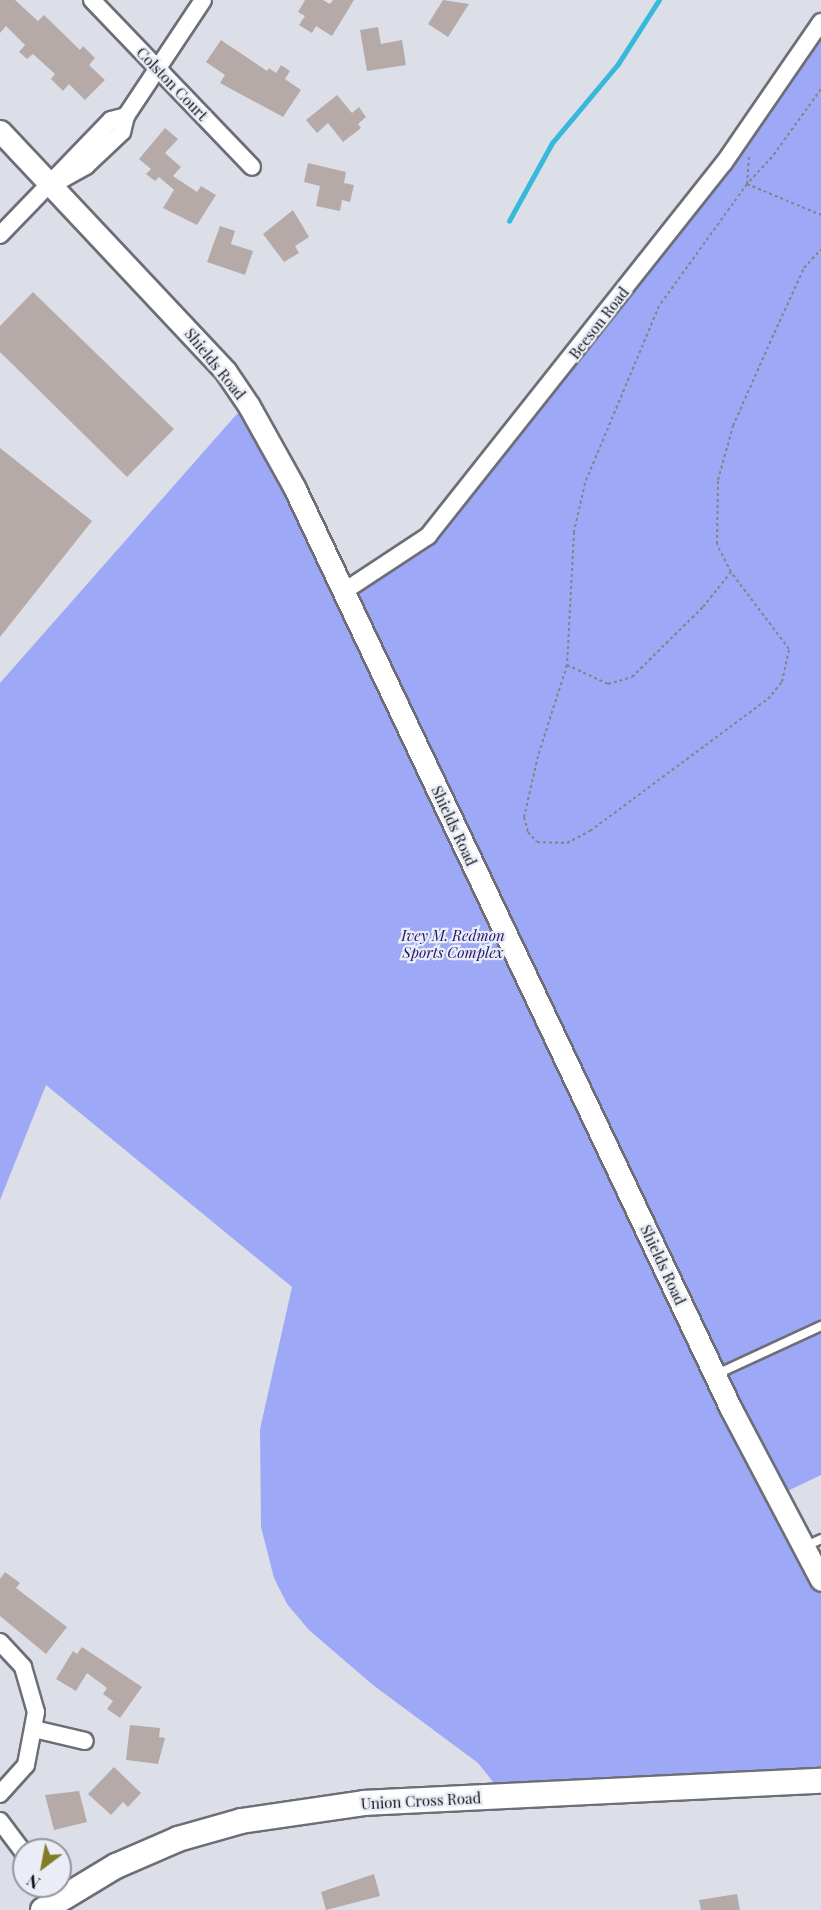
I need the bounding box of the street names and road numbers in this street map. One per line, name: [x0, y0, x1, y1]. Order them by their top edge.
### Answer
street label: Colston Court: [133, 44, 211, 124]
street label: Beeson Road: [565, 283, 633, 363]
street label: Shields Road: [181, 325, 249, 403]
street label: Shields Road: [428, 783, 480, 869]
street label: Shields Road: [637, 1222, 689, 1308]
street label: Union Cross Road: [360, 1789, 482, 1813]

